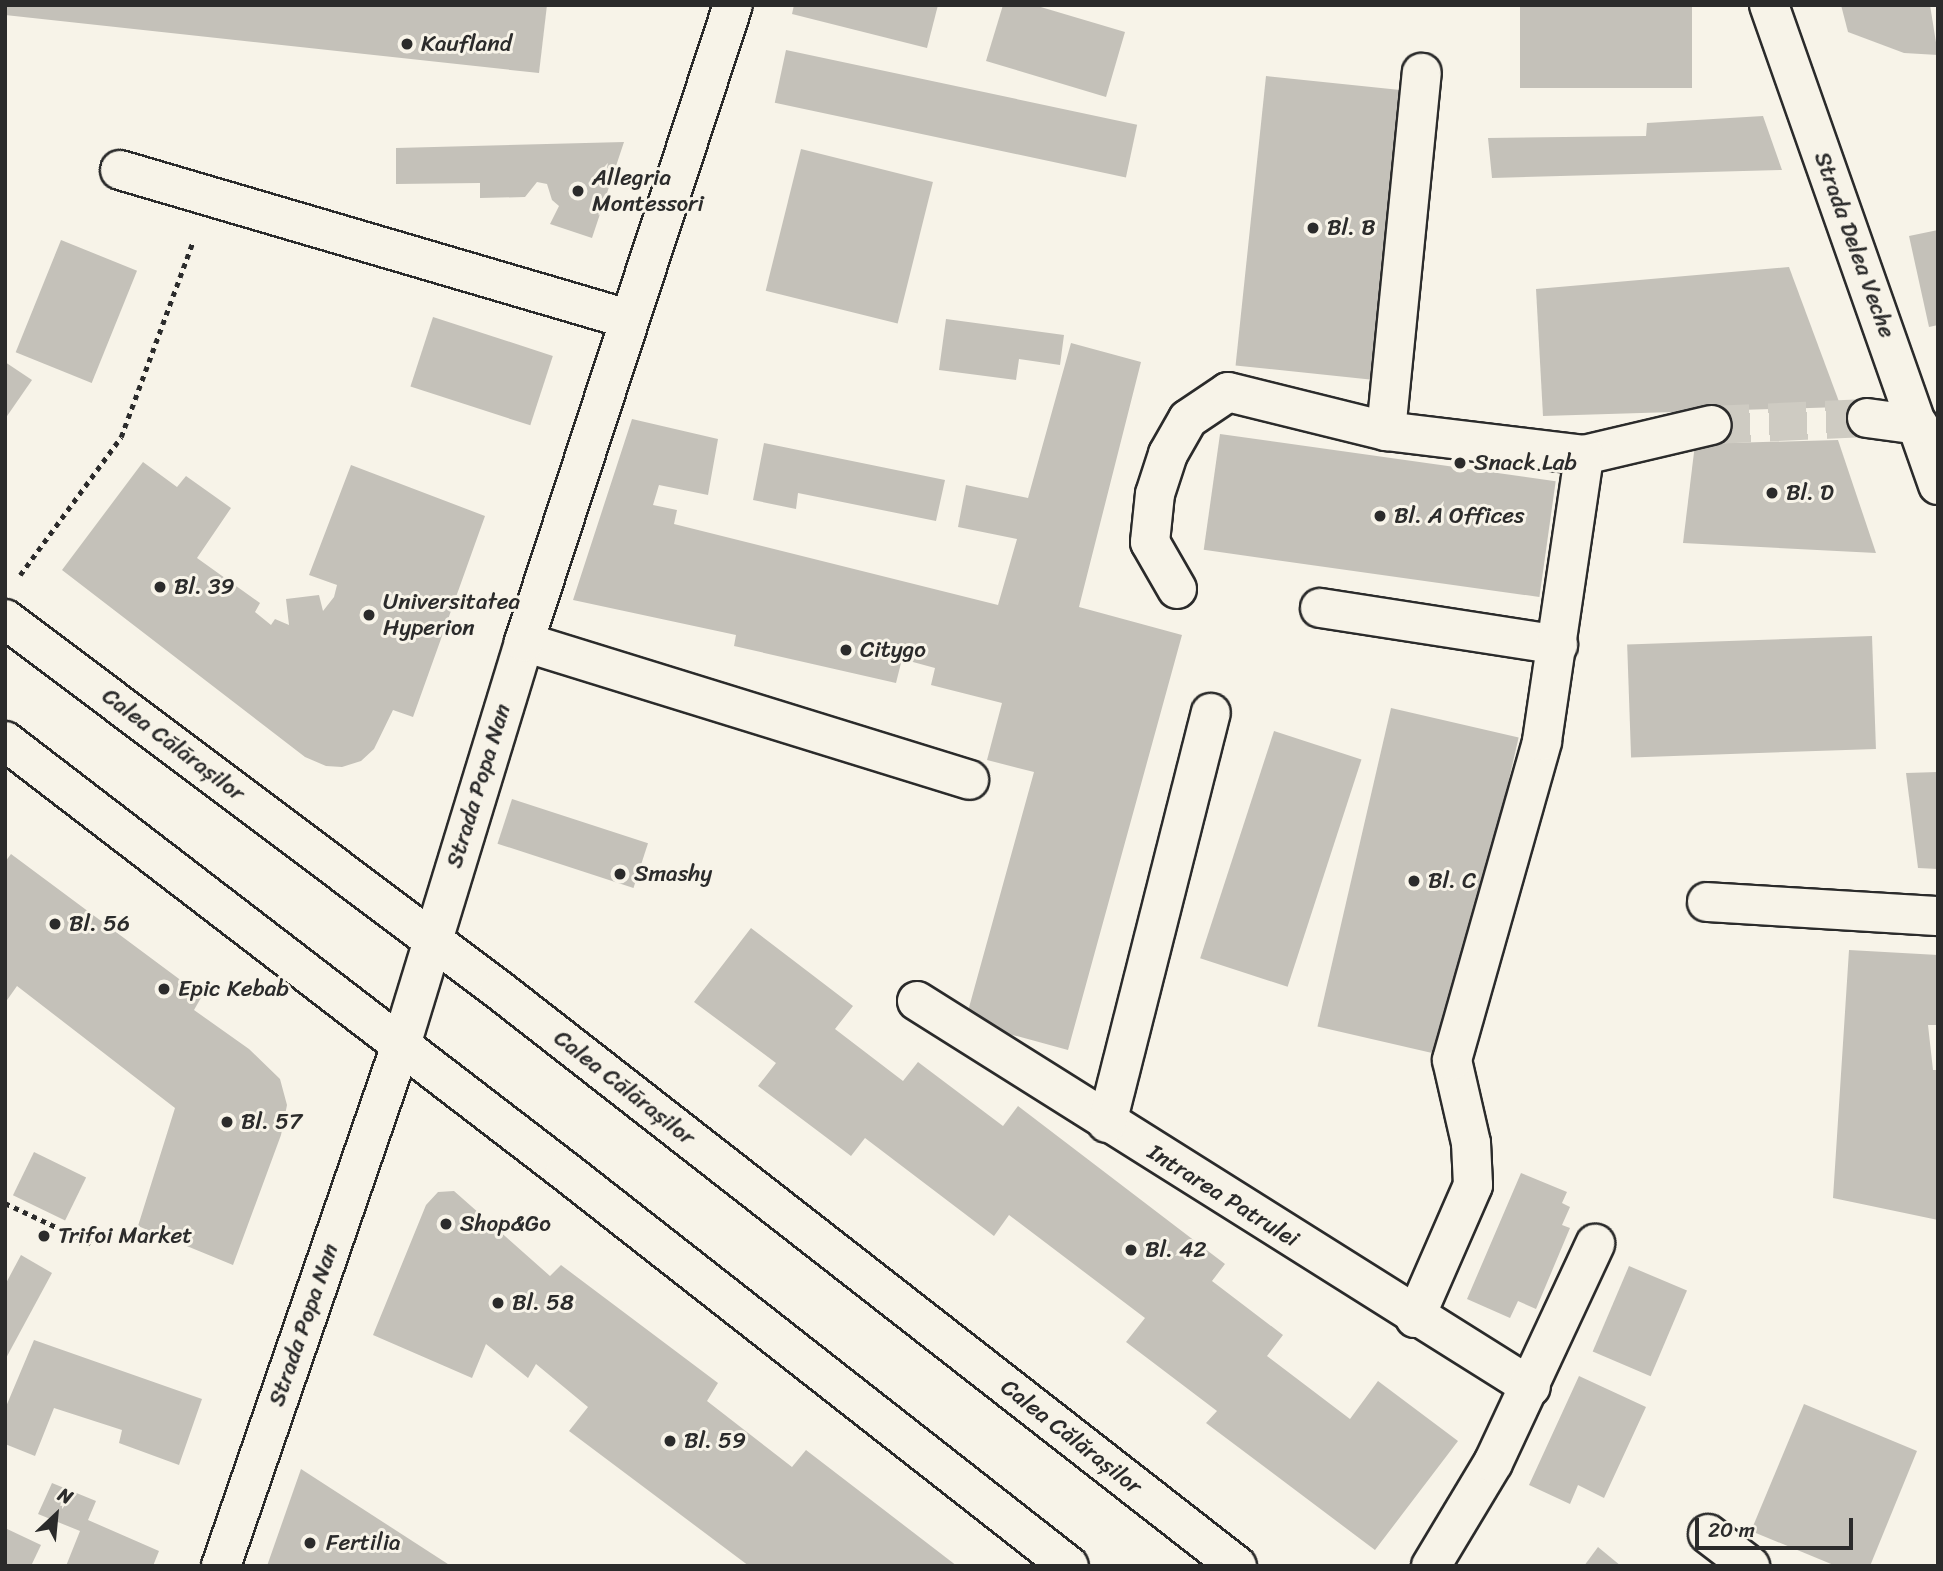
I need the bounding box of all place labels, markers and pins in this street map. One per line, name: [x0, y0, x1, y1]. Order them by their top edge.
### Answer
place label: Kaufland: [421, 30, 512, 58]
marker: Kaufland: [399, 36, 415, 52]
place label: Allegria Montessori: [592, 164, 704, 218]
marker: Allegria Montessori: [570, 183, 586, 199]
place label: Bl. B: [1327, 214, 1376, 242]
marker: Bl. B: [1305, 220, 1321, 236]
place label: Snack Lab: [1474, 449, 1577, 477]
marker: Snack Lab: [1452, 455, 1468, 471]
place label: Bl. D: [1786, 479, 1834, 507]
marker: Bl. D: [1764, 485, 1780, 501]
place label: Bl. A Offices: [1394, 502, 1525, 530]
marker: Bl. A Offices: [1372, 508, 1388, 524]
place label: Bl. 39: [174, 573, 235, 601]
marker: Bl. 39: [152, 579, 168, 595]
place label: Universitatea Hyperion: [383, 588, 520, 642]
marker: Universitatea Hyperion: [361, 607, 377, 623]
place label: Citygo: [860, 636, 926, 664]
marker: Citygo: [838, 642, 854, 658]
place label: Smashy: [634, 860, 712, 888]
marker: Smashy: [612, 866, 628, 882]
place label: Bl. C: [1428, 867, 1476, 895]
marker: Bl. C: [1406, 873, 1422, 889]
place label: Bl. 56: [69, 910, 130, 938]
marker: Bl. 56: [47, 916, 63, 932]
place label: Epic Kebab: [178, 975, 289, 1003]
marker: Epic Kebab: [156, 981, 172, 997]
place label: Bl. 57: [241, 1108, 302, 1136]
marker: Bl. 57: [219, 1114, 235, 1130]
place label: Shop&Go: [460, 1210, 551, 1238]
marker: Shop&Go: [438, 1216, 454, 1232]
place label: Trifoi Market: [58, 1222, 192, 1250]
marker: Trifoi Market: [36, 1228, 52, 1244]
place label: Bl. 42: [1145, 1236, 1207, 1264]
marker: Bl. 42: [1123, 1242, 1139, 1258]
place label: Bl. 58: [512, 1289, 574, 1317]
marker: Bl. 58: [490, 1295, 506, 1311]
place label: Bl. 59: [684, 1427, 746, 1455]
marker: Bl. 59: [662, 1433, 678, 1449]
place label: Fertilia: [326, 1529, 401, 1557]
marker: Fertilia: [300, 1533, 320, 1553]

